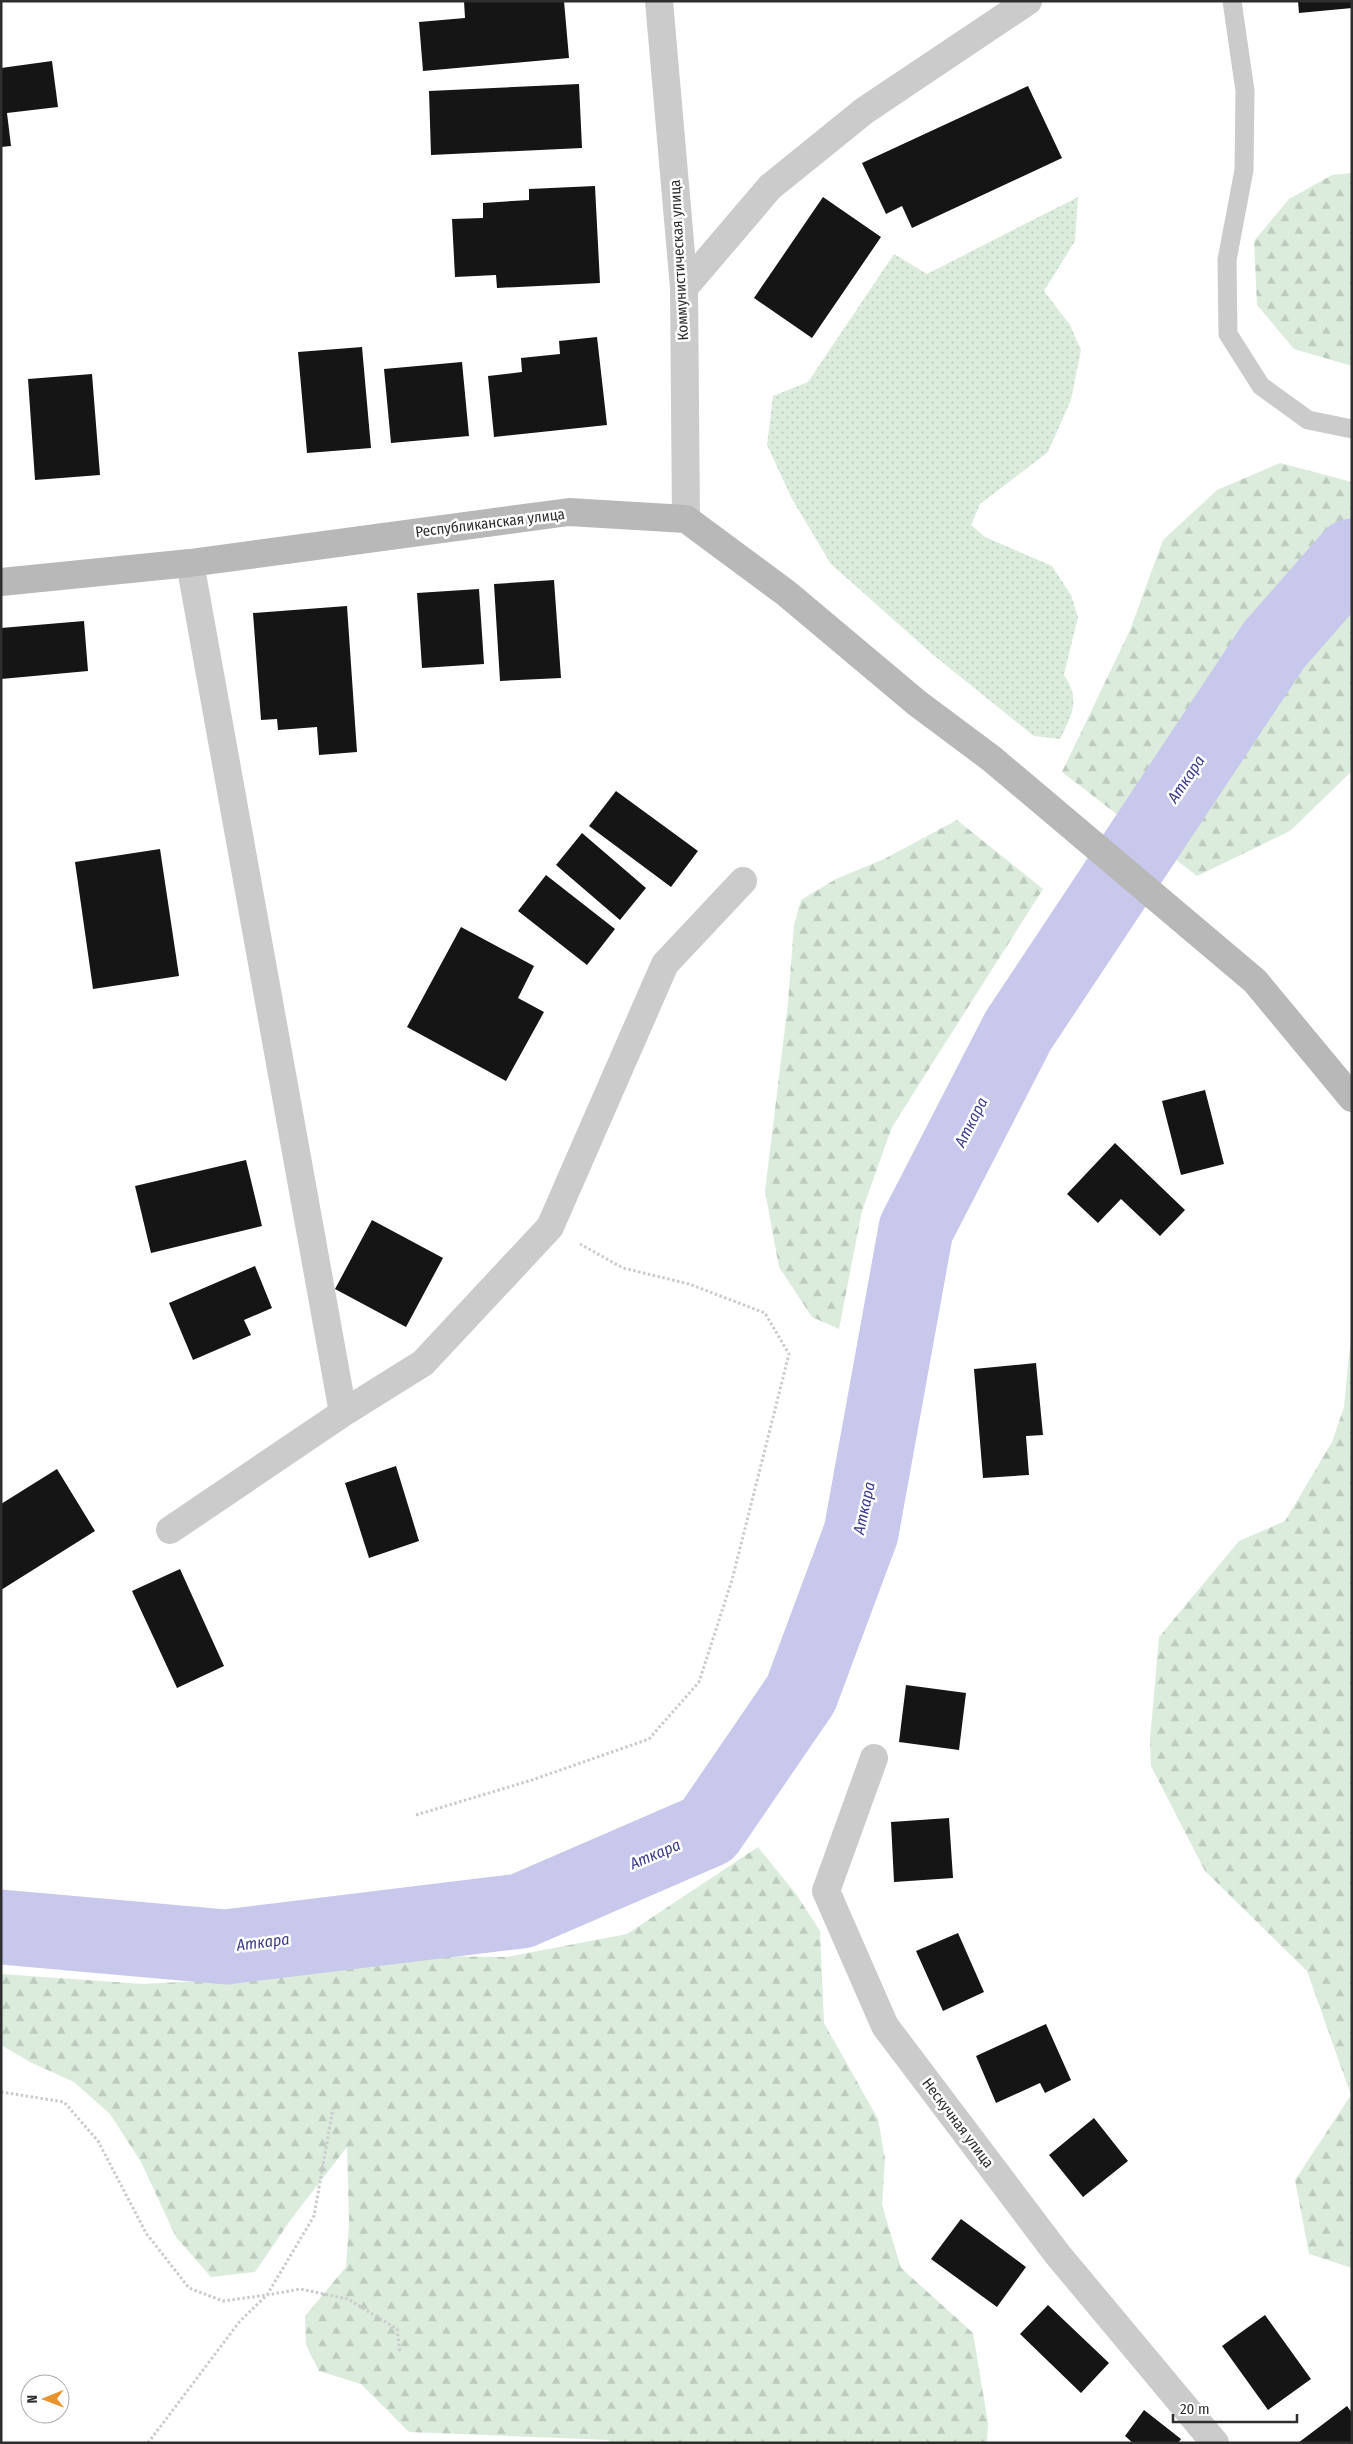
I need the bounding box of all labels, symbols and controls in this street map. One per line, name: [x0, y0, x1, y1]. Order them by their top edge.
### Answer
street label: Коммунистическая улица: [666, 179, 692, 341]
street label: Республиканская улица: [414, 505, 566, 541]
water label: Аткара: [1163, 752, 1209, 807]
water label: Аткара: [950, 1094, 992, 1151]
water label: Аткара: [849, 1480, 879, 1537]
water label: Аткара: [626, 1835, 683, 1874]
water label: Аткара: [234, 1929, 291, 1955]
street label: Нескучная улица: [918, 2074, 998, 2172]
north arrow: [20, 2374, 70, 2424]
scale bar: [1173, 2392, 1297, 2424]
text: N: [24, 2395, 41, 2404]
text: 20 m: [1180, 2400, 1210, 2418]

